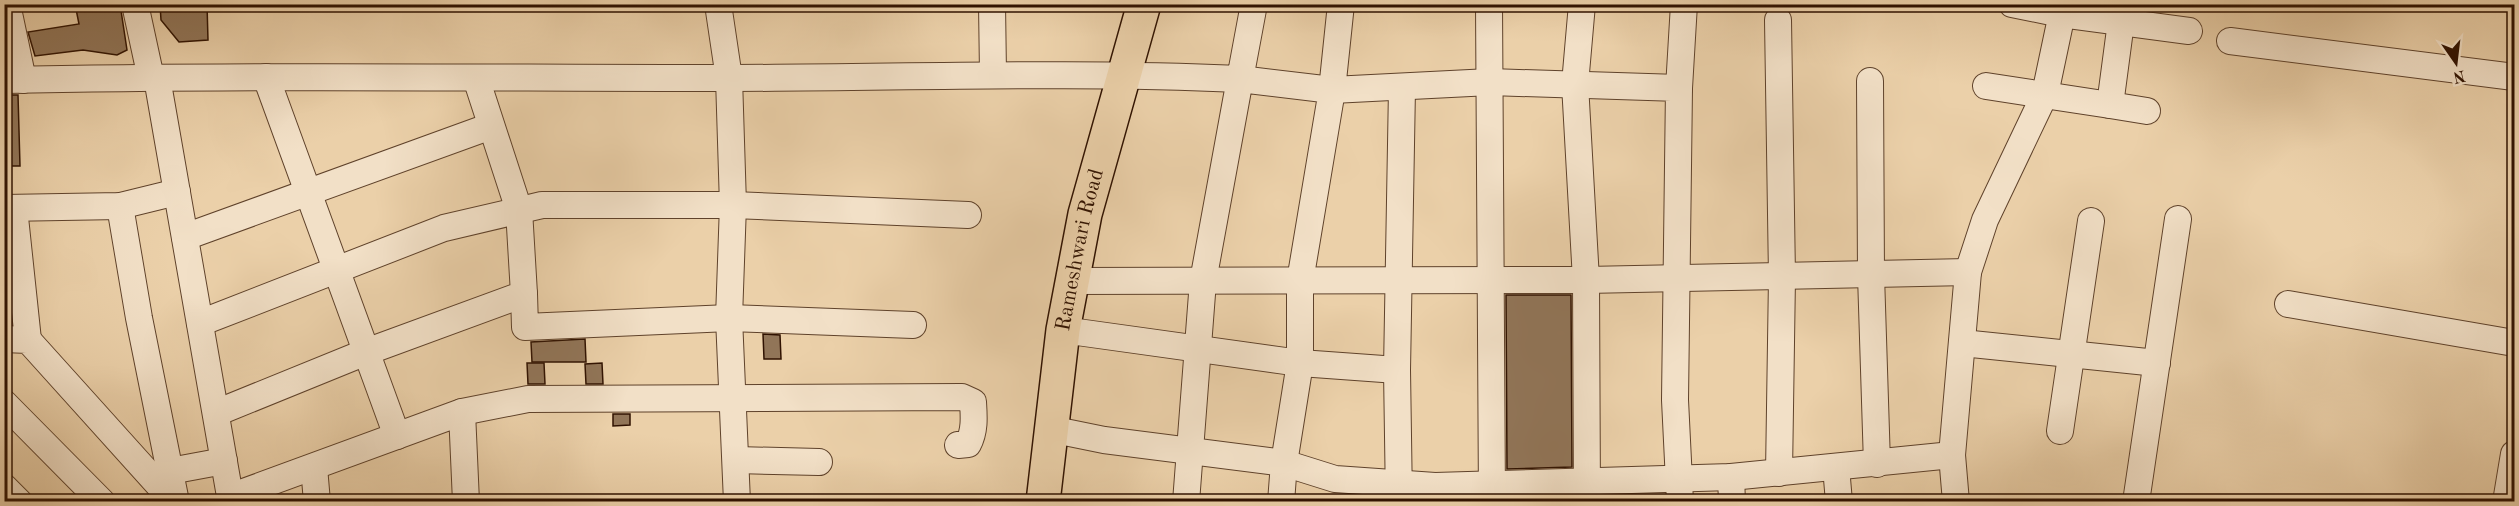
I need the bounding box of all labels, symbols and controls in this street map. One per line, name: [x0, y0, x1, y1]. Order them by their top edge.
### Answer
north arrow: [2426, 33, 2486, 93]
text: N: [2451, 66, 2467, 85]
street label: Rameshwari Road: [1053, 166, 1108, 333]

